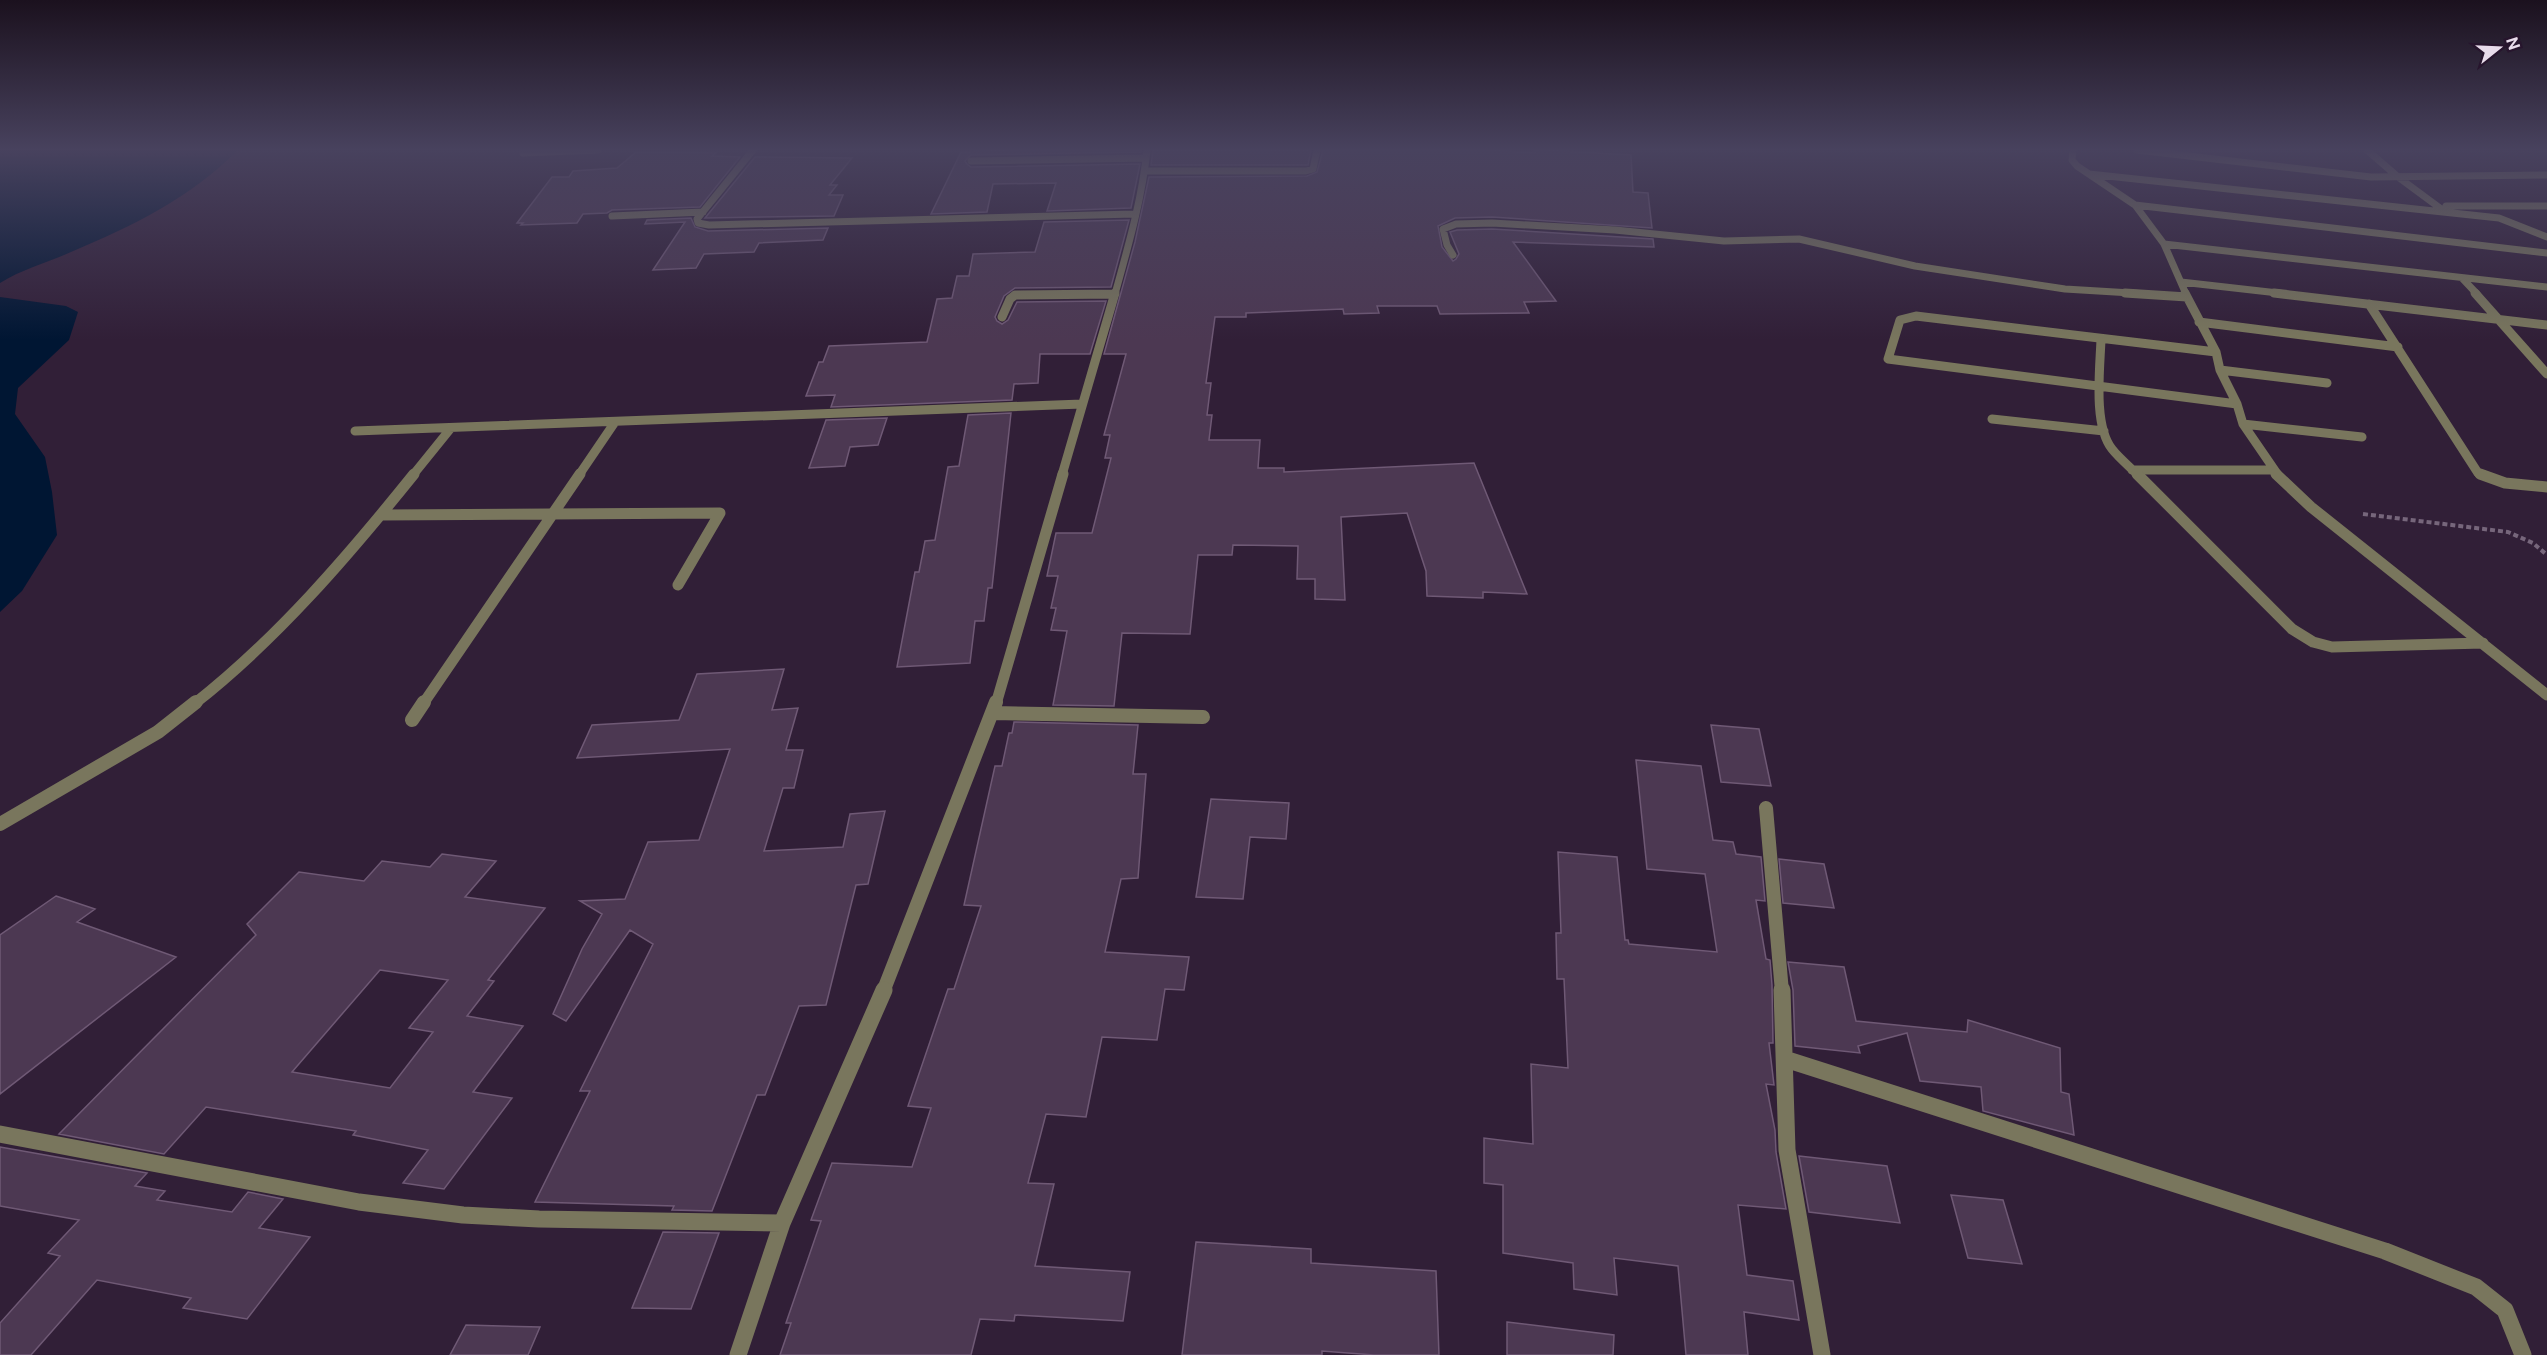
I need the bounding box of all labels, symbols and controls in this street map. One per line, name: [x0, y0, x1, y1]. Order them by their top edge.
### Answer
north arrow: [2469, 18, 2529, 78]
text: N: [2502, 35, 2524, 52]

